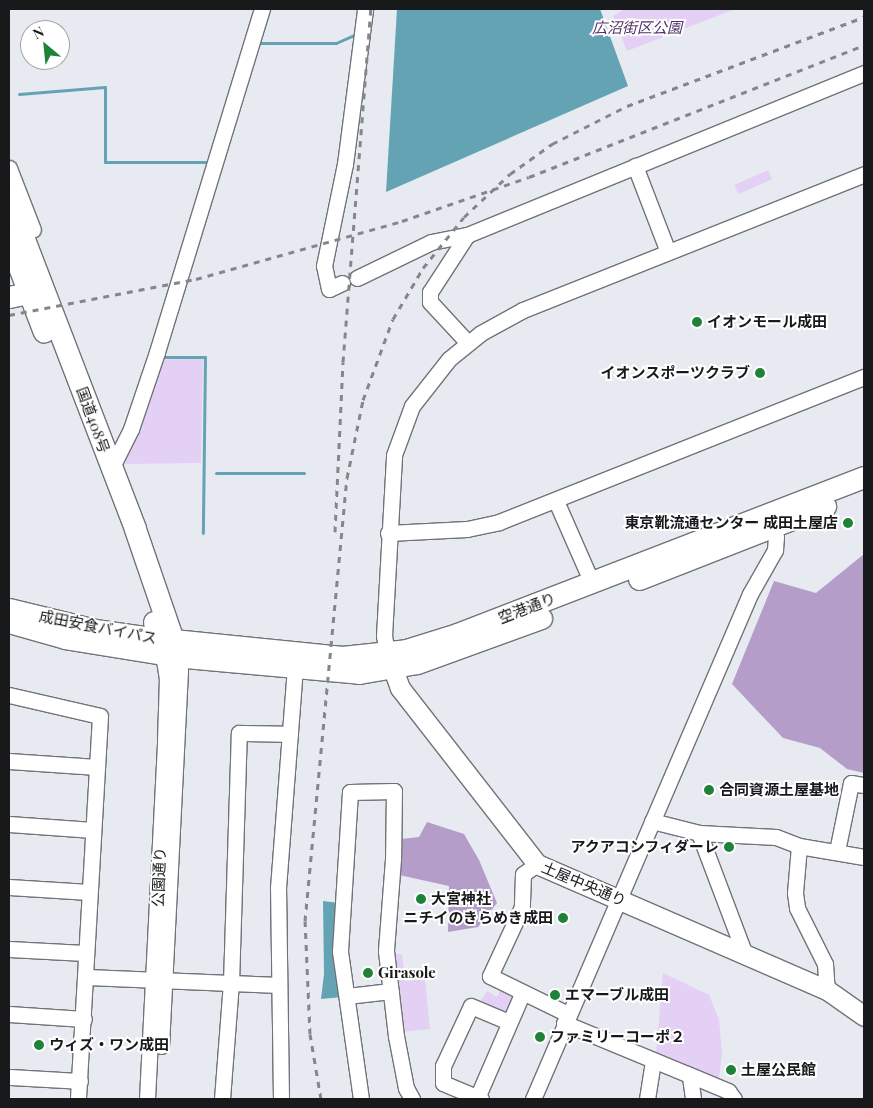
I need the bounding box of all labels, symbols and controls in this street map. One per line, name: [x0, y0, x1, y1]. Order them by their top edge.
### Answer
park label: 広沼街区公園: [592, 19, 682, 37]
north arrow: [20, 20, 70, 70]
text: N: [29, 21, 47, 43]
place label: イオンモール成田: [707, 313, 827, 331]
marker: イオンモール成田: [691, 316, 703, 328]
place label: イオンスポーツクラブ: [600, 364, 750, 382]
marker: イオンスポーツクラブ: [754, 367, 766, 379]
street label: 国道408号: [73, 384, 113, 456]
place label: 東京靴流通センター 成田土屋店: [625, 514, 838, 532]
marker: 東京靴流通センター 成田土屋店: [842, 517, 854, 529]
street label: 空港通り: [496, 589, 558, 627]
street label: 成田安食バイパス: [37, 607, 159, 647]
place label: 合同資源土屋基地: [719, 781, 839, 799]
marker: 合同資源土屋基地: [703, 784, 715, 796]
place label: アクアコンフィダーレ: [569, 838, 719, 856]
marker: アクアコンフィダーレ: [723, 841, 735, 853]
street label: 公園通り: [149, 847, 169, 907]
street label: 土屋中央通り: [539, 858, 629, 910]
place label: 大宮神社: [431, 890, 491, 908]
marker: 大宮神社: [415, 893, 427, 905]
place label: ニチイのきらめき成田: [403, 909, 553, 927]
marker: ニチイのきらめき成田: [557, 912, 569, 924]
place label: Girasole: [378, 964, 436, 982]
marker: Girasole: [362, 967, 374, 979]
place label: エマーブル成田: [565, 986, 670, 1004]
marker: エマーブル成田: [549, 989, 561, 1001]
place label: ファミリーコーポ２: [550, 1028, 685, 1046]
marker: ファミリーコーポ２: [534, 1031, 546, 1043]
place label: ウィズ・ワン成田: [49, 1036, 169, 1054]
marker: ウィズ・ワン成田: [33, 1039, 45, 1051]
place label: 土屋公民館: [741, 1061, 816, 1079]
marker: 土屋公民館: [725, 1064, 737, 1076]

